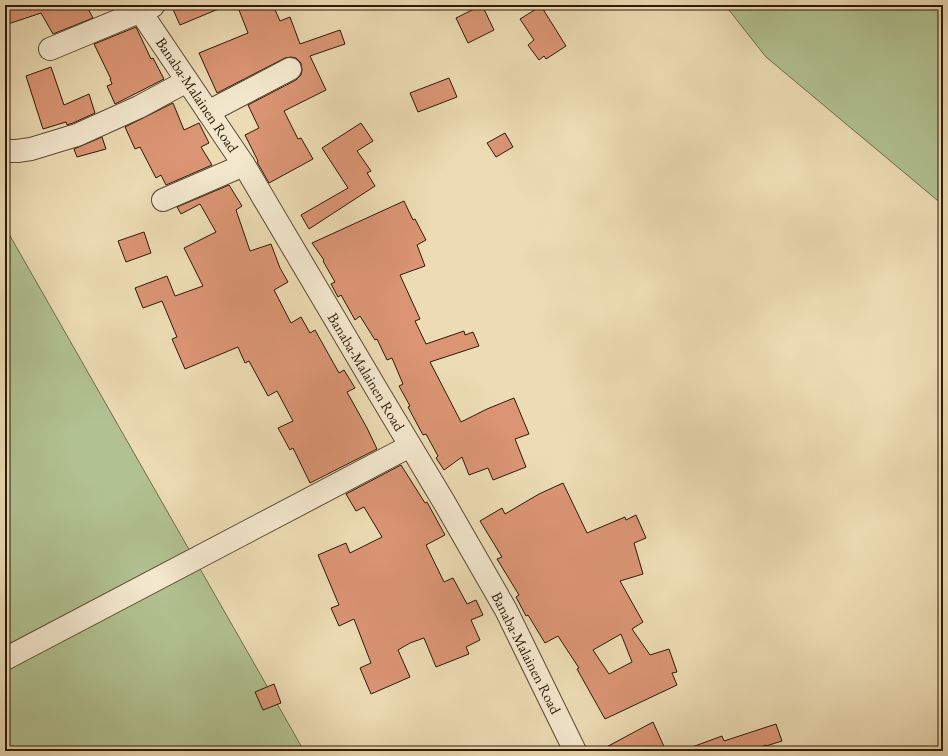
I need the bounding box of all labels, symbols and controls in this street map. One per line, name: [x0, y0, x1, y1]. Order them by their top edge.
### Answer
street label: Banaba-Malainen Road: [152, 34, 243, 156]
street label: Banaba-Malainen Road: [324, 309, 409, 435]
street label: Banaba-Malainen Road: [487, 588, 566, 717]

